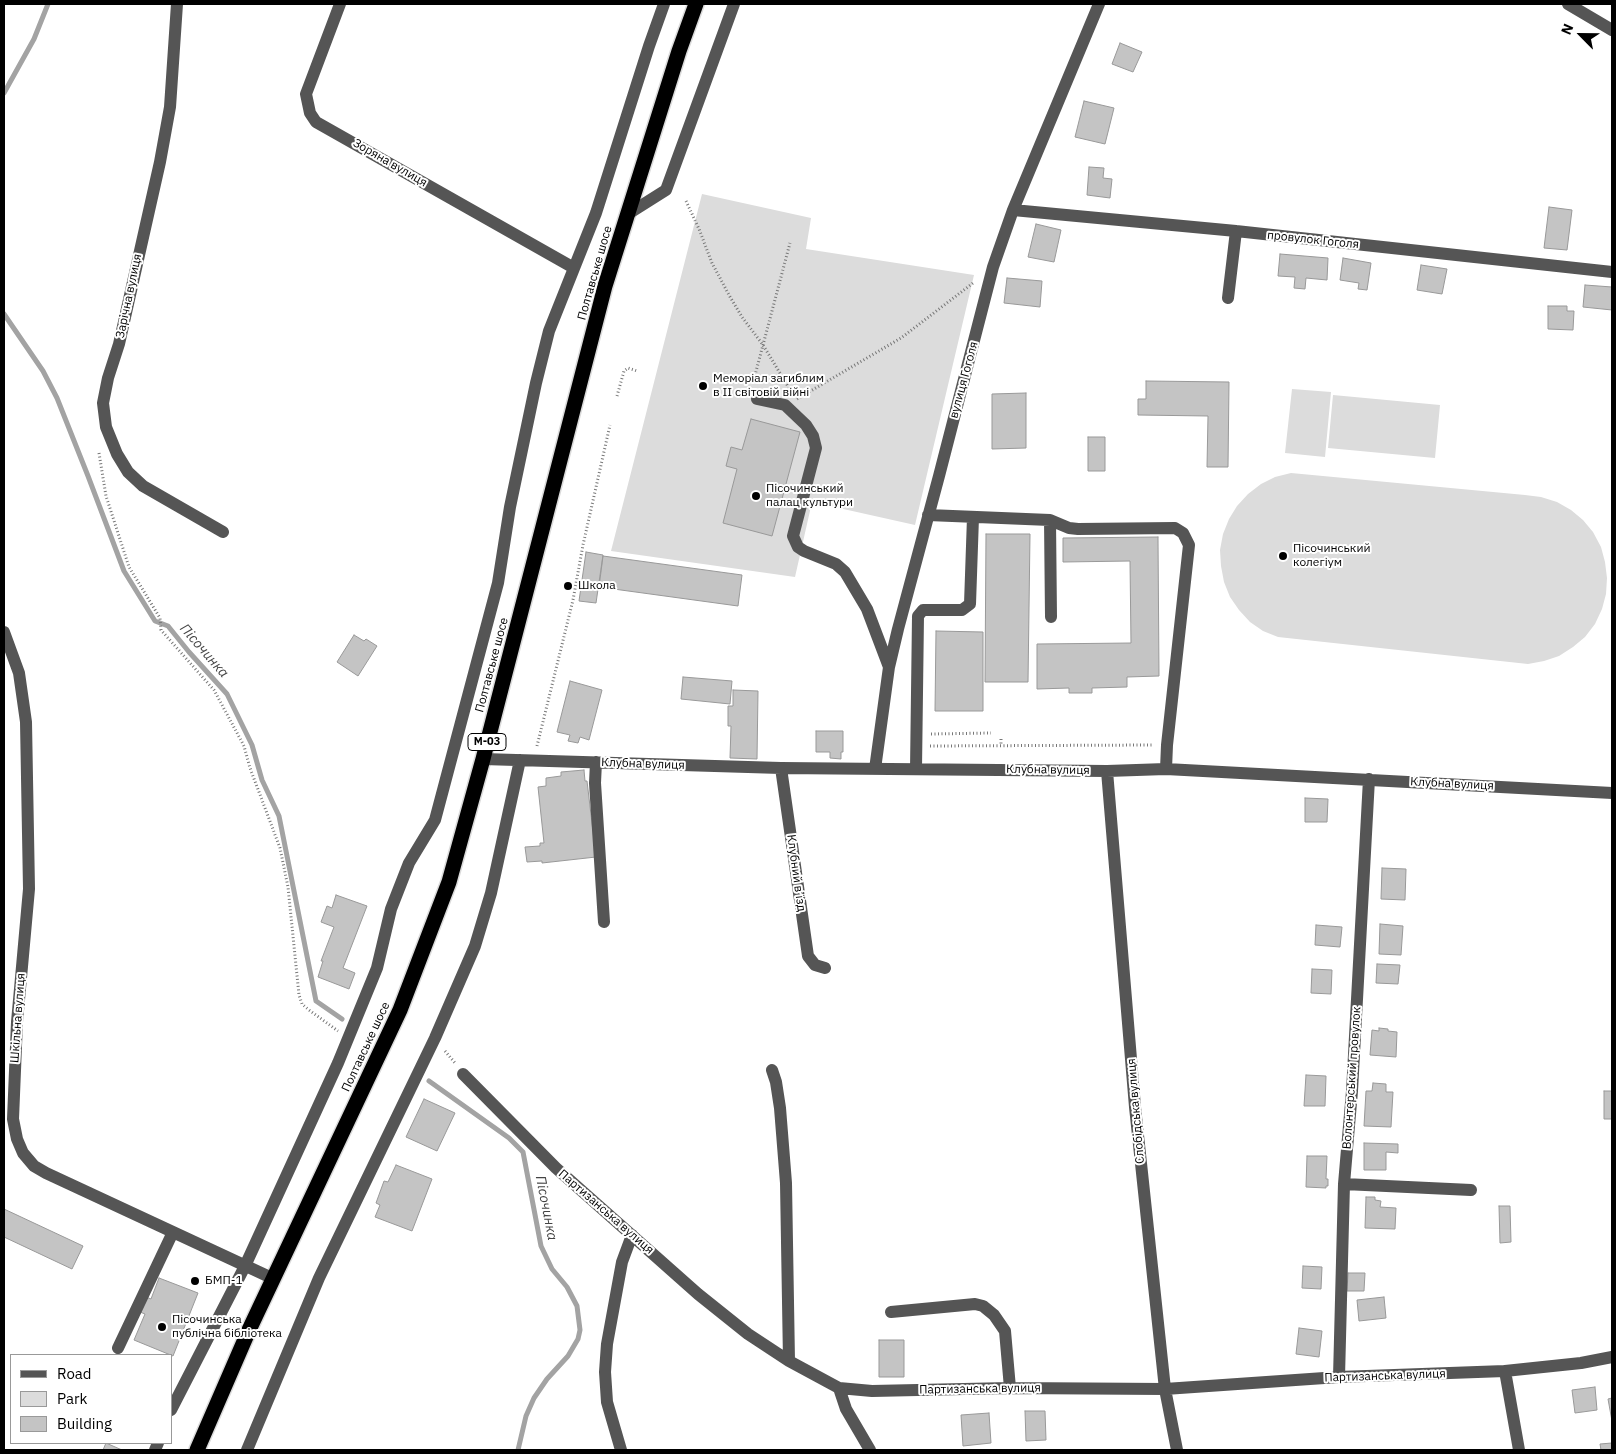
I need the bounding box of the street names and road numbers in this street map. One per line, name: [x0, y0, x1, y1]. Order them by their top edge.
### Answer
street label: Зоряна вулиця: [350, 136, 430, 190]
street label: Полтавське шосе: [575, 224, 615, 322]
street label: провулок Гоголя: [1266, 228, 1360, 252]
street label: Зарічна вулиця: [113, 252, 145, 340]
street label: вулиця Гоголя: [947, 340, 981, 420]
street label: Полтавське шосе: [472, 616, 512, 714]
road number: М-03: [468, 734, 506, 750]
street label: Клубна вулиця: [601, 755, 685, 773]
street label: Клубна вулиця: [1006, 762, 1090, 778]
street label: Клубна вулиця: [1410, 775, 1494, 793]
street label: Клубний в’їзд: [783, 833, 809, 913]
street label: Шкільна вулиця: [8, 972, 28, 1064]
street label: Полтавське шосе: [339, 1000, 393, 1094]
street label: Волонтерський провулок: [1340, 1006, 1364, 1150]
street label: Слобідська вулиця: [1124, 1058, 1148, 1164]
street label: Партизанська вулиця: [555, 1167, 657, 1257]
street label: Партизанська вулиця: [1324, 1367, 1446, 1385]
street label: Партизанська вулиця: [919, 1381, 1041, 1397]

